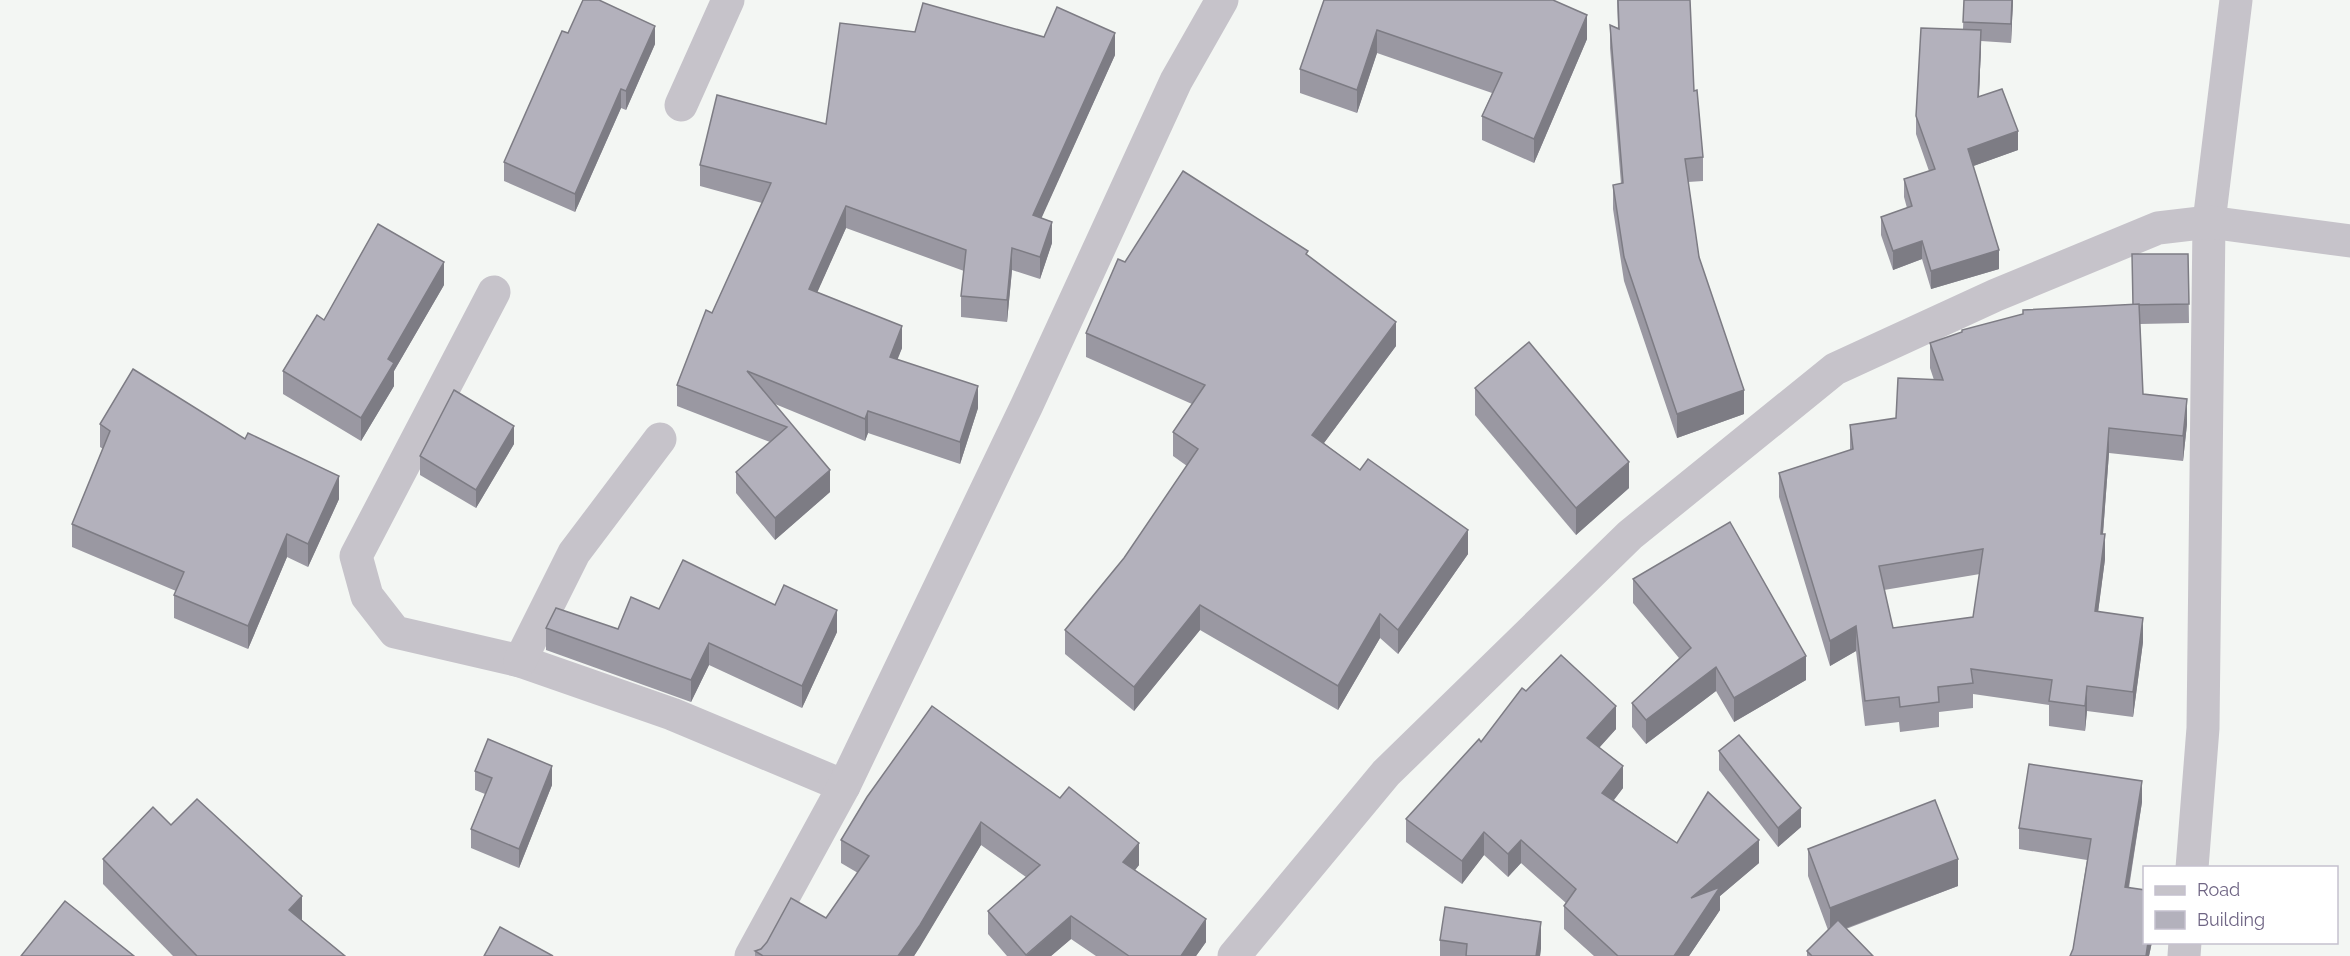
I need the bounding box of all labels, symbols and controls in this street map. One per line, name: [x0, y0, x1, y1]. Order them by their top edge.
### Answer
legend: [2143, 866, 2338, 944]
text: Road: [2197, 879, 2240, 900]
text: Building: [2197, 909, 2265, 930]

